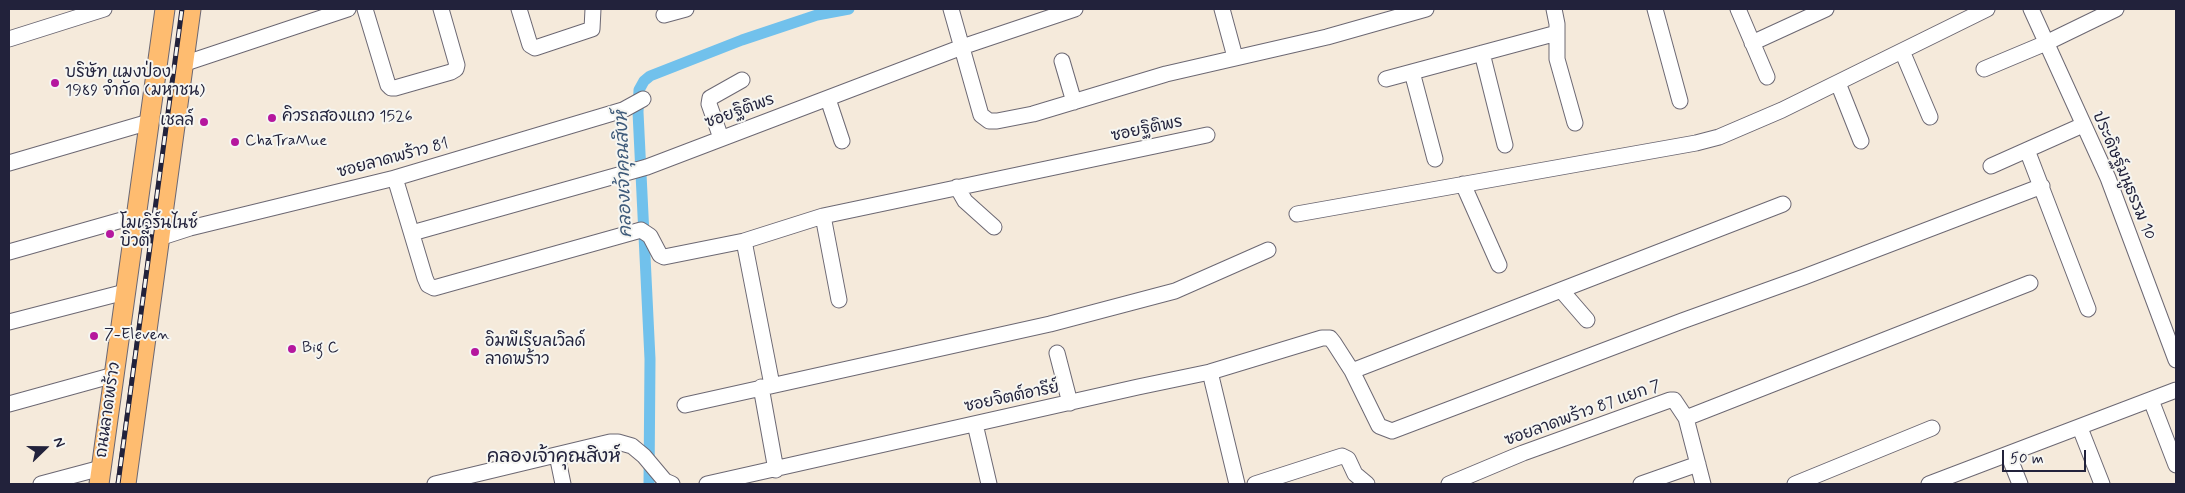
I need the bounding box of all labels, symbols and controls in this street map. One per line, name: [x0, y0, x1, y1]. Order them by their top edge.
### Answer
place label: บริษัท แมงป่อง 1989 จำกัด (มหาชน): [65, 64, 205, 102]
marker: บริษัท แมงป่อง 1989 จำกัด (มหาชน): [49, 77, 61, 89]
street label: ซอยฐิติพร: [703, 91, 777, 133]
place label: คิวรถสองแถว 1526: [282, 108, 413, 128]
street label: ประดิษฐ์มนูธรรม 10: [2087, 109, 2159, 243]
water label: คลองเจ้าคุณสิงห์: [612, 110, 638, 238]
place label: เชลล์: [160, 112, 194, 132]
marker: คิวรถสองแถว 1526: [266, 112, 278, 124]
street label: ซอยฐิติพร: [1110, 113, 1184, 147]
marker: เชลล์: [198, 116, 210, 128]
place label: ChaTraMue: [245, 132, 327, 152]
street label: ซอยลาดพร้าว 81: [335, 135, 451, 183]
marker: ChaTraMue: [229, 136, 241, 148]
place label: โมเดิร์นไนซ์ บิวตี้: [120, 215, 198, 253]
marker: โมเดิร์นไนซ์ บิวตี้: [104, 228, 116, 240]
place label: 7-Eleven: [104, 326, 170, 346]
marker: 7-Eleven: [88, 330, 100, 342]
place label: อิมพีเรียลเวิลด์ ลาดพร้าว: [485, 333, 585, 371]
place label: Big C: [302, 339, 339, 359]
marker: Big C: [286, 343, 298, 355]
marker: อิมพีเรียลเวิลด์ ลาดพร้าว: [469, 346, 481, 358]
street label: ถนนลาดพร้าว: [93, 361, 125, 459]
street label: ซอยลาดพร้าว 87 แยก 7: [1502, 377, 1664, 451]
street label: ซอยจิตต์อารีย์: [963, 379, 1061, 417]
north arrow: [20, 423, 70, 473]
text: N: [49, 435, 69, 450]
scale bar: [2005, 440, 2089, 472]
district label: คลองเจ้าคุณสิงห์: [487, 447, 621, 469]
text: 50 m: [2010, 449, 2044, 469]

